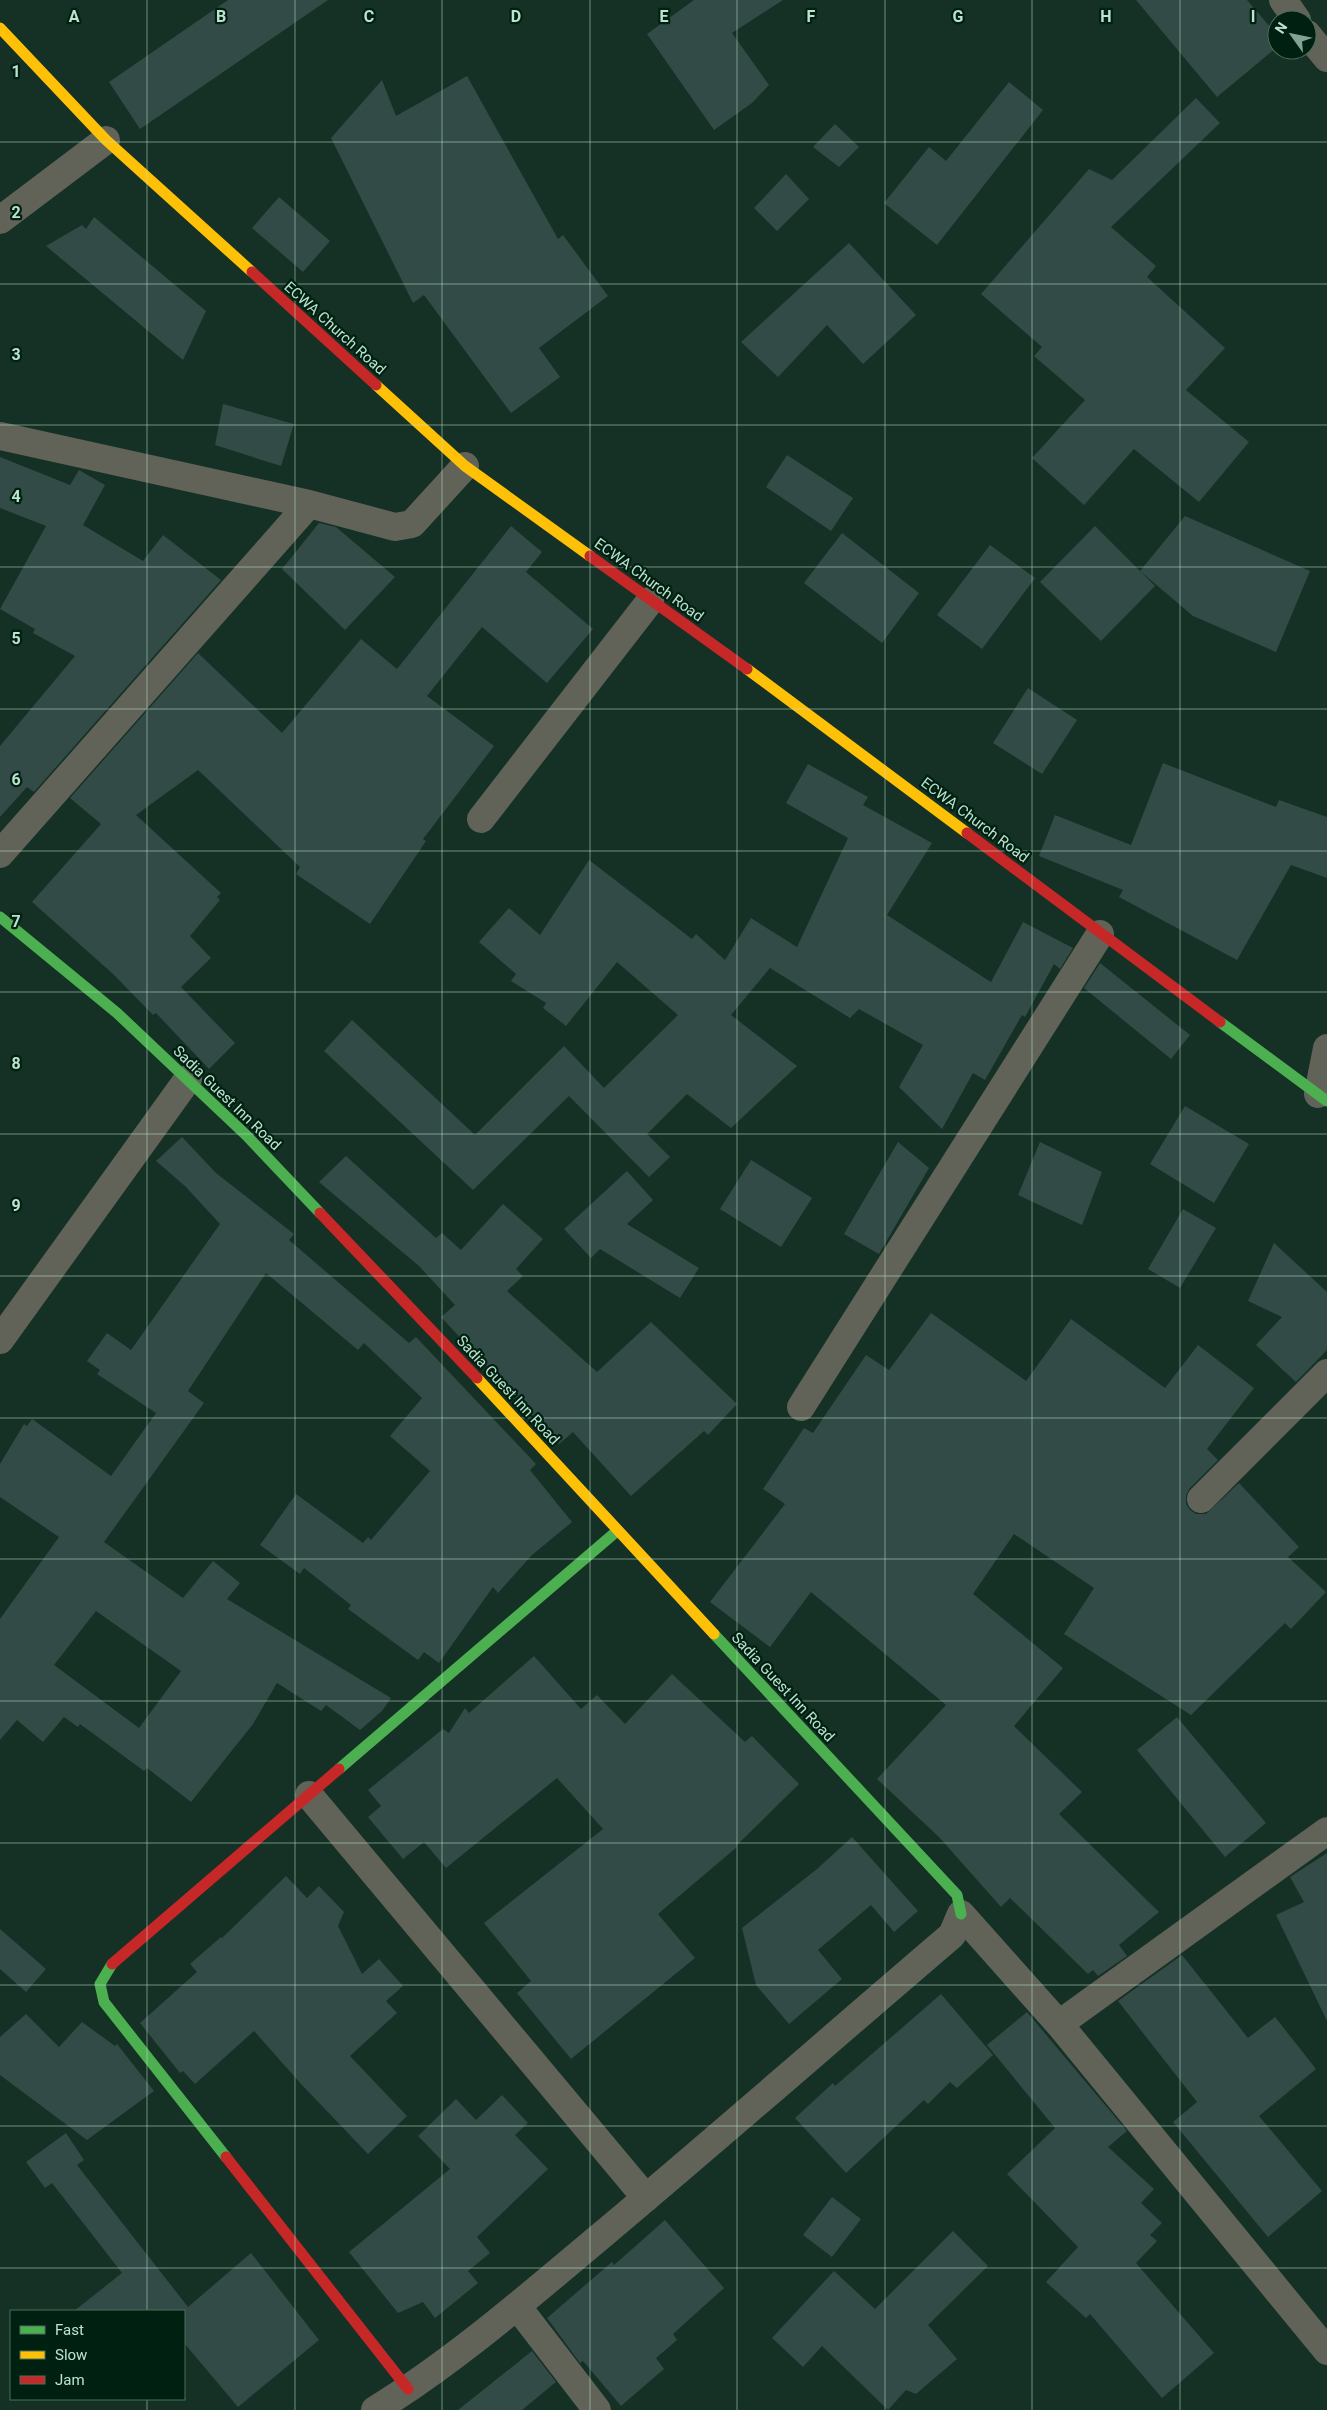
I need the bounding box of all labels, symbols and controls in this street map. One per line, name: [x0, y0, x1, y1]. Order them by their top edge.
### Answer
text: A: [69, 7, 80, 26]
text: B: [216, 7, 226, 26]
text: C: [364, 7, 374, 26]
text: D: [511, 7, 521, 26]
text: E: [660, 7, 669, 26]
text: F: [807, 7, 816, 26]
text: G: [953, 7, 964, 26]
text: H: [1100, 7, 1112, 26]
text: I: [1251, 7, 1255, 26]
north arrow: [1267, 10, 1317, 60]
text: N: [1272, 19, 1291, 36]
text: 1: [11, 62, 21, 81]
text: 2: [11, 203, 21, 222]
street label: ECWA Church Road: [281, 278, 389, 378]
text: 3: [11, 345, 21, 364]
text: 4: [11, 487, 21, 506]
street label: ECWA Church Road: [591, 534, 707, 626]
text: 5: [11, 629, 21, 648]
text: 6: [11, 770, 21, 789]
street label: ECWA Church Road: [918, 774, 1032, 866]
text: 7: [11, 912, 21, 931]
street label: Sadia Guest Inn Road: [169, 1042, 285, 1154]
text: 8: [11, 1054, 21, 1073]
text: 9: [11, 1196, 21, 1215]
street label: Sadia Guest Inn Road: [453, 1332, 563, 1448]
street label: Sadia Guest Inn Road: [728, 1629, 838, 1745]
legend: [10, 2310, 185, 2400]
text: Fast: [55, 2321, 84, 2339]
text: Slow: [55, 2346, 87, 2364]
text: Jam: [55, 2371, 85, 2389]

